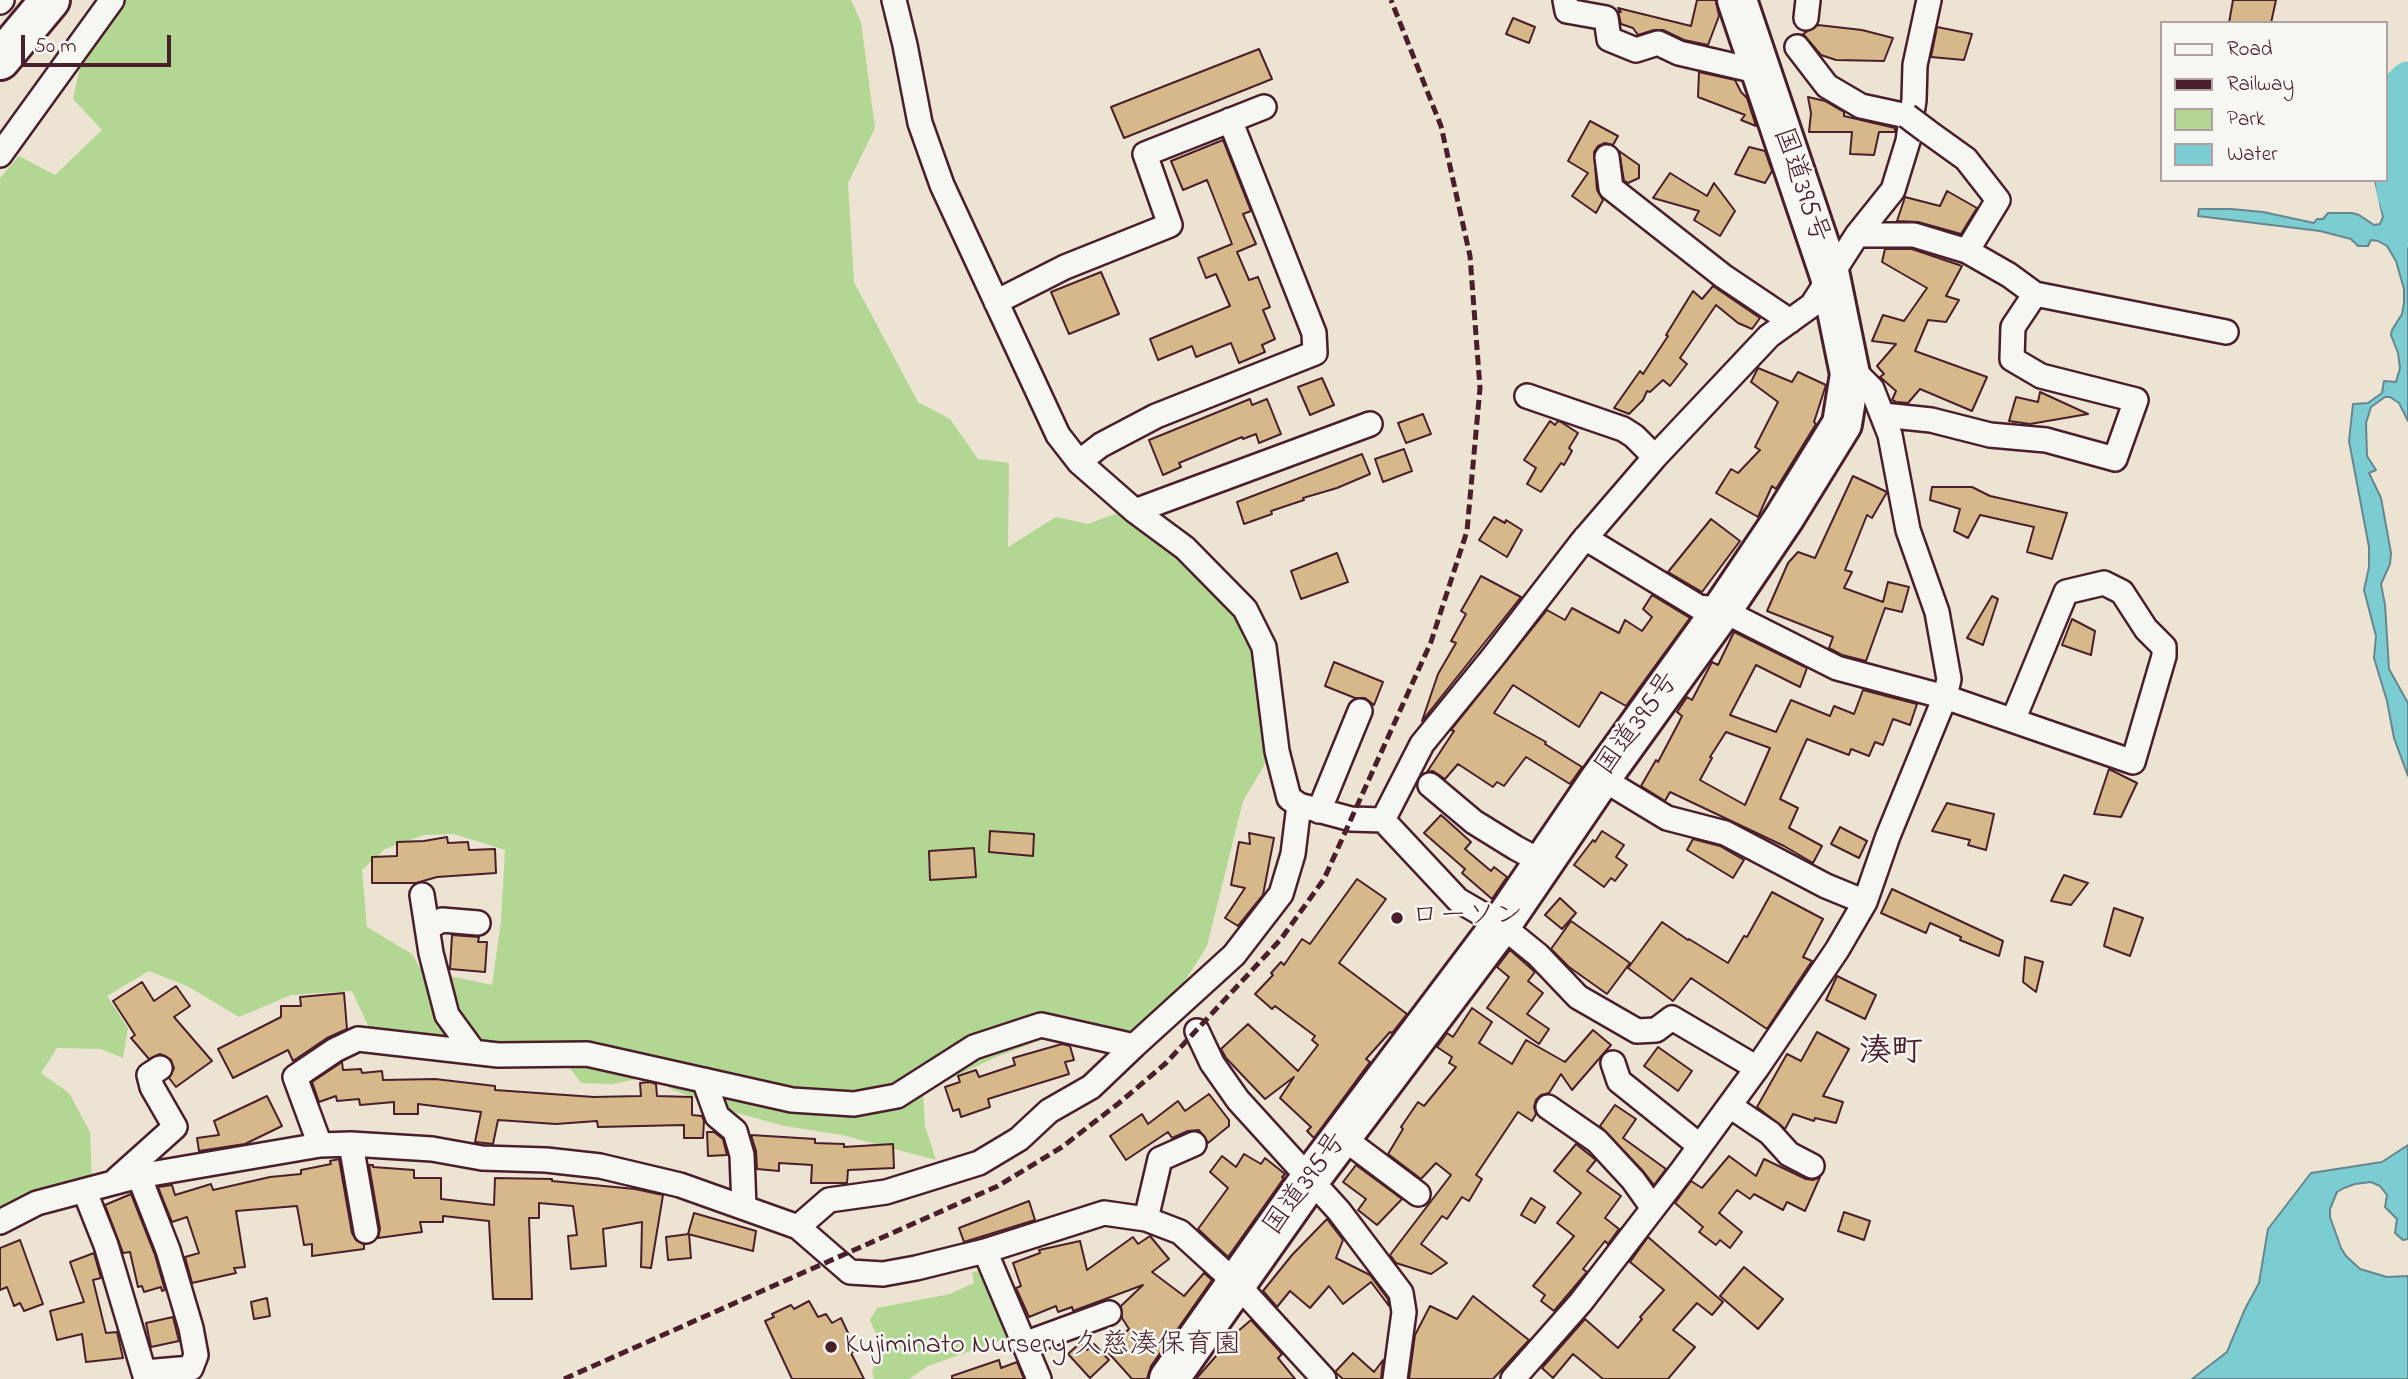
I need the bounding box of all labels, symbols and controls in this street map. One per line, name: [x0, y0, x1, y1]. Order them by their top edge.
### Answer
scale bar: [24, 21, 175, 65]
legend: [2160, 21, 2387, 182]
text: 50 m: [34, 32, 77, 62]
text: Road: [2227, 35, 2273, 65]
text: Railway: [2227, 70, 2294, 100]
text: Park: [2227, 105, 2265, 135]
street label: 国道395号: [1764, 124, 1834, 248]
text: Water: [2227, 140, 2278, 170]
street label: 国道395号: [1590, 667, 1688, 783]
place label: ローソン: [1411, 901, 1523, 935]
marker: ローソン: [1389, 910, 1405, 926]
district label: 湊町: [1859, 1036, 1923, 1074]
street label: 国道395号: [1258, 1127, 1356, 1243]
place label: Kujiminato Nursery 久慈湊保育園: [845, 1330, 1241, 1364]
marker: Kujiminato Nursery 久慈湊保育園: [823, 1339, 839, 1355]

